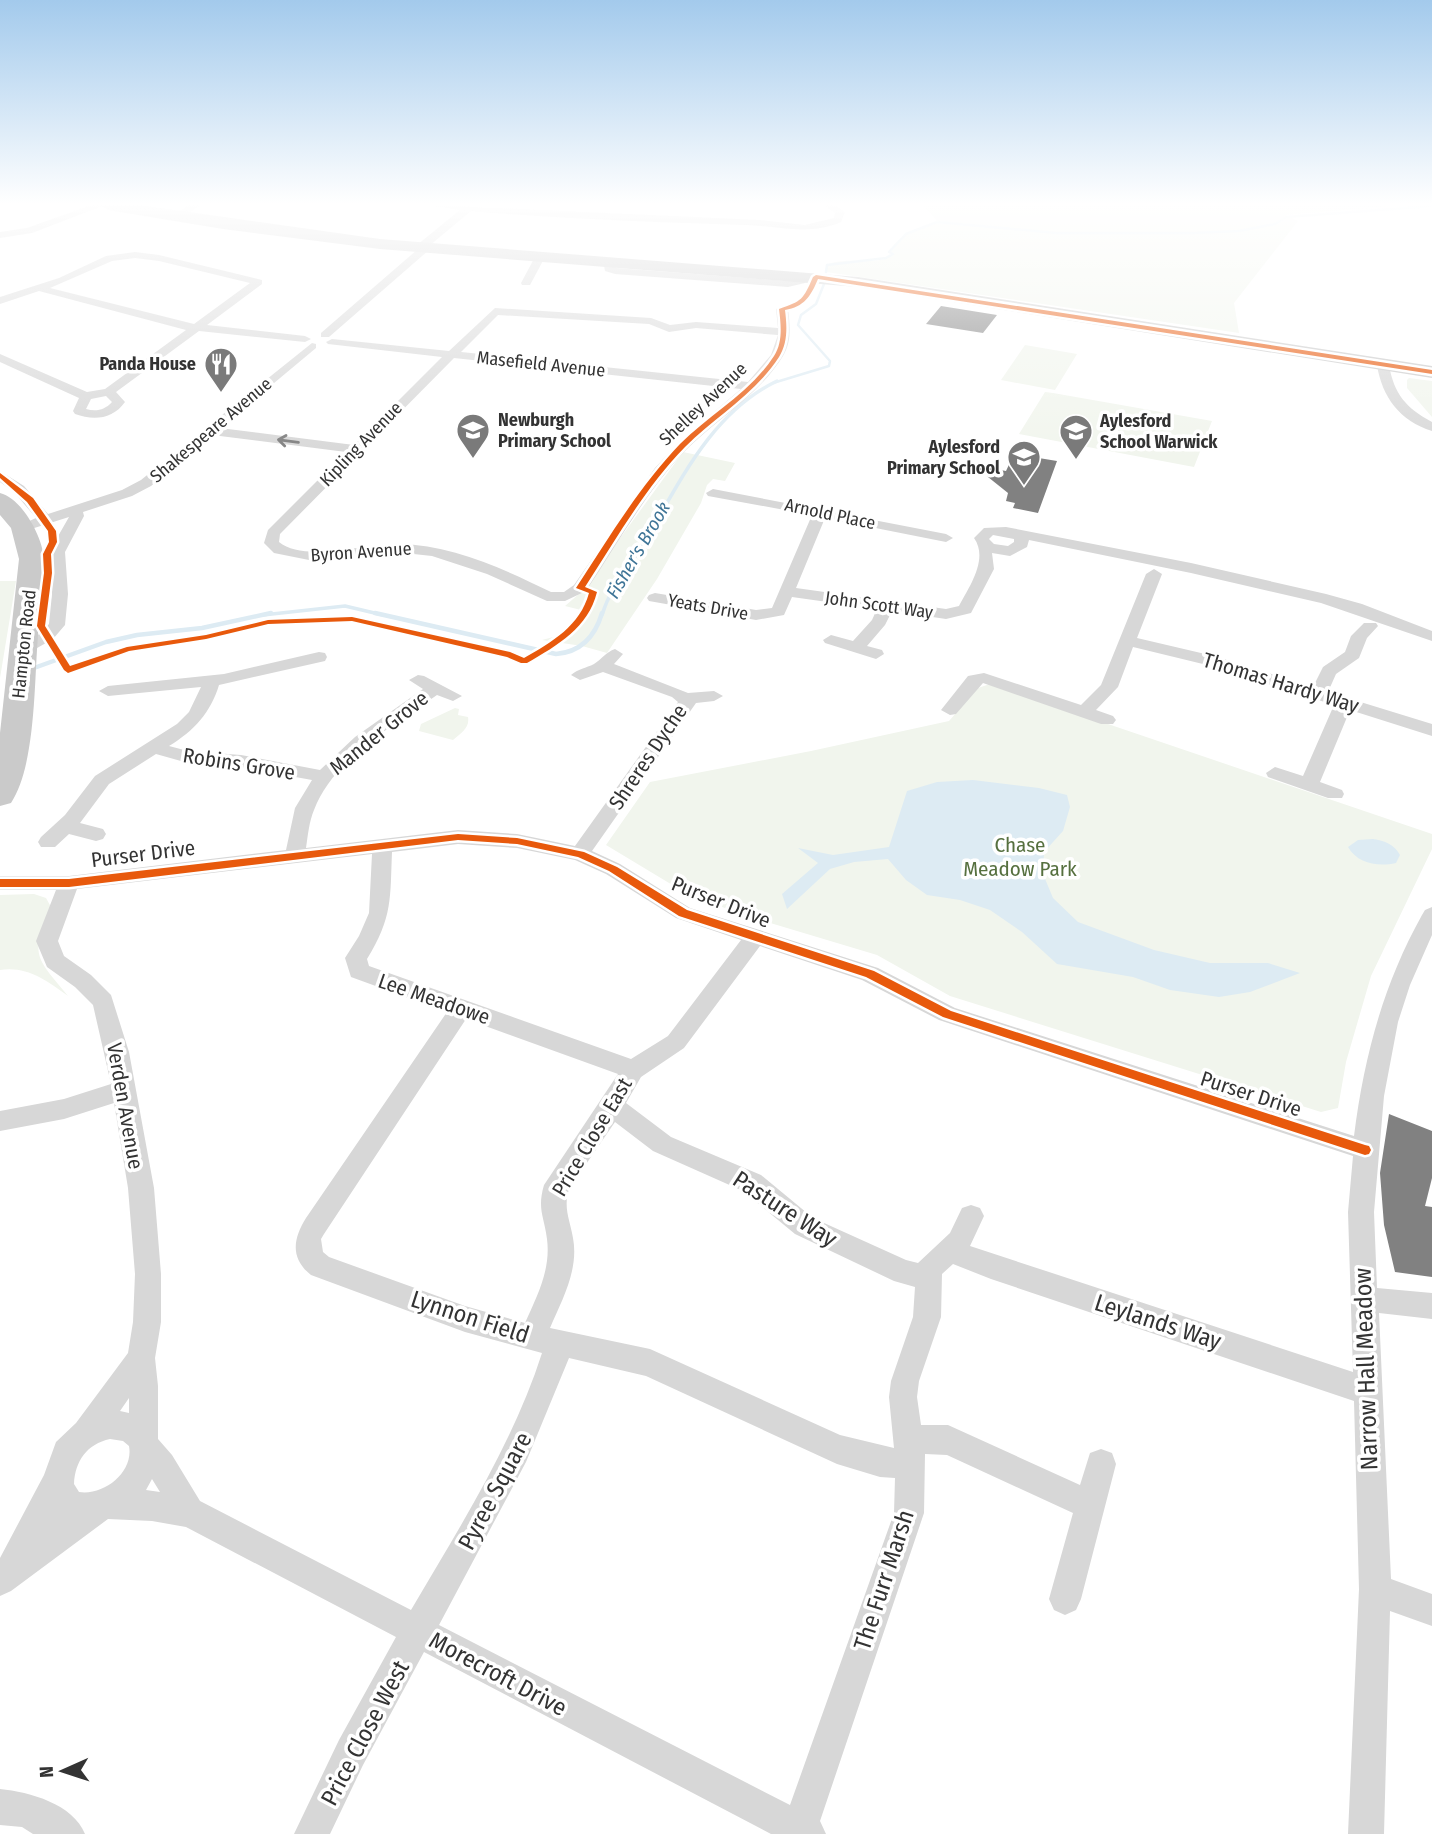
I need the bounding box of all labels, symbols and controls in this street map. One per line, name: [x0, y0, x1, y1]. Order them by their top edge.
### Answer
restaurant icon: Panda House: [202, 345, 240, 394]
street label: Masefield Avenue: [476, 346, 606, 382]
place label: Panda House: [99, 353, 196, 375]
street label: Shelley Avenue: [655, 358, 751, 450]
street label: Shakespeare Avenue: [146, 373, 276, 487]
street label: Kipling Avenue: [315, 397, 407, 491]
place label: Newburgh Primary School: [498, 409, 611, 452]
place label: Aylesford School Warwick: [1099, 410, 1218, 453]
school or university icon: Newburgh Primary School: [454, 411, 492, 460]
school or university icon: Aylesford School Warwick: [1057, 412, 1095, 461]
one-way arrow: [277, 435, 299, 448]
place label: Aylesford Primary School: [887, 436, 1000, 479]
school or university icon: Aylesford Primary School: [1005, 438, 1043, 487]
street label: Arnold Place: [783, 494, 877, 534]
water label: Fisher's Brook: [601, 498, 675, 602]
street label: Byron Avenue: [310, 537, 412, 566]
street label: John Scott Way: [824, 587, 934, 623]
street label: Hampton Road: [7, 589, 41, 699]
street label: Yeats Drive: [666, 589, 750, 625]
street label: Thomas Hardy Way: [1200, 647, 1363, 719]
street label: Mander Grove: [324, 685, 434, 781]
street label: Shreres Dyche: [603, 699, 693, 815]
street label: Robins Grove: [181, 742, 297, 786]
park label: Chase Meadow Park: [963, 832, 1077, 882]
street label: Purser Drive: [90, 835, 196, 873]
street label: Purser Drive: [668, 870, 774, 934]
street label: Lee Meadowe: [375, 968, 493, 1030]
street label: Verden Avenue: [101, 1041, 149, 1171]
street label: Purser Drive: [1197, 1065, 1305, 1123]
street label: Price Close East: [546, 1073, 638, 1201]
street label: Pasture Way: [728, 1165, 842, 1253]
street label: Narrow Hall Meadow: [1348, 1267, 1384, 1471]
street label: Lynnon Field: [407, 1285, 533, 1349]
street label: Leylands Way: [1091, 1288, 1225, 1356]
street label: Pyree Square: [452, 1428, 538, 1554]
street label: The Furr Marsh: [848, 1506, 920, 1654]
street label: Morecroft Drive: [425, 1626, 571, 1722]
street label: Price Close West: [315, 1656, 415, 1810]
north arrow: [28, 1736, 98, 1806]
text: N: [35, 1766, 58, 1778]

